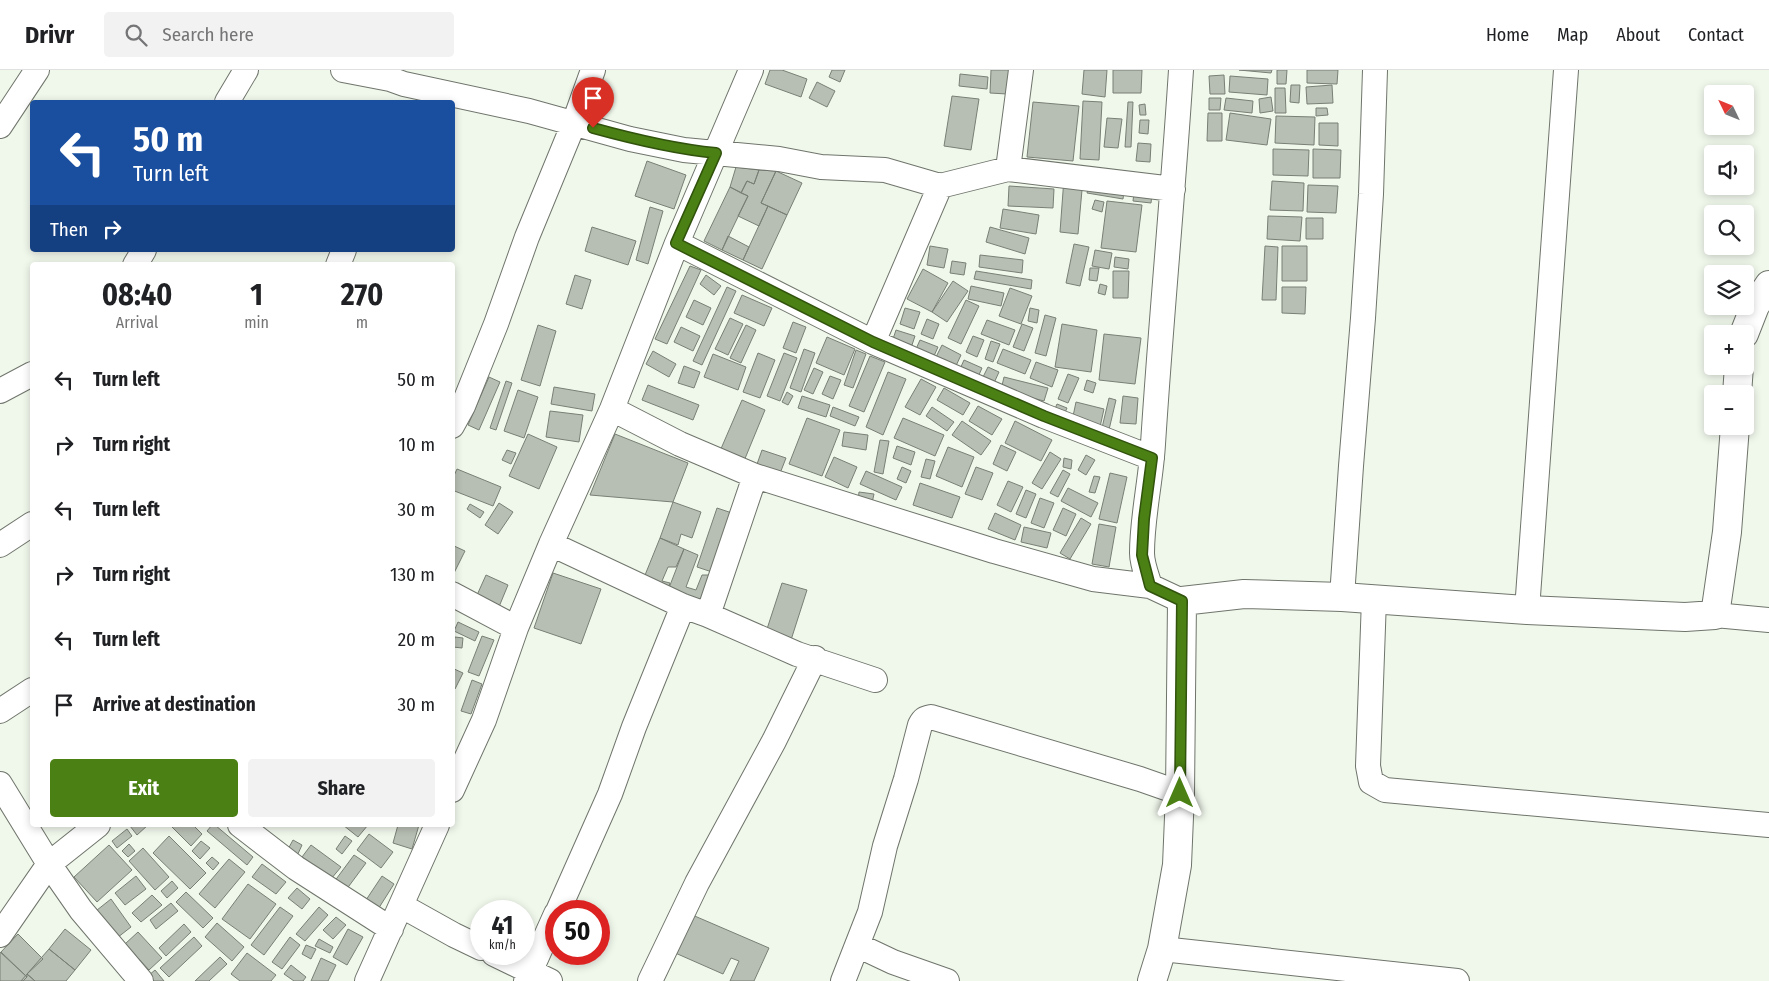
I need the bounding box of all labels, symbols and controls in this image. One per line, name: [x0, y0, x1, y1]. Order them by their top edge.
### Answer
search box: [104, 12, 454, 57]
text: Drivr: [25, 21, 74, 49]
icon: search: [122, 21, 150, 49]
text: Search here: [162, 23, 254, 46]
text: Home: [1486, 24, 1529, 46]
text: Map: [1557, 24, 1588, 46]
text: About: [1616, 24, 1660, 46]
text: Contact: [1688, 24, 1744, 46]
pin: [572, 77, 614, 128]
icon: arrive: [579, 84, 607, 112]
north arrow: [1704, 85, 1754, 135]
map controls: [1704, 85, 1754, 435]
text: 50 m: [133, 118, 203, 160]
icon: left: [50, 120, 115, 185]
button: sound: [1704, 145, 1754, 195]
text: Turn left: [133, 160, 209, 187]
button: search: [1704, 205, 1754, 255]
icon: right: [98, 215, 126, 243]
text: Then: [50, 218, 88, 241]
button: layers: [1704, 265, 1754, 315]
text: 08:40: [102, 277, 172, 313]
text: 1: [250, 277, 263, 313]
text: 270: [341, 277, 383, 313]
text: Arrival: [116, 313, 158, 332]
text: min: [244, 313, 269, 332]
text: m: [356, 313, 368, 332]
button: +: [1704, 325, 1754, 375]
icon: left: [50, 366, 78, 394]
text: Turn left: [93, 368, 160, 391]
text: 50 m: [397, 368, 435, 391]
button: −: [1704, 385, 1754, 435]
icon: right: [50, 431, 78, 459]
text: Turn right: [93, 433, 170, 456]
text: 10 m: [399, 433, 435, 456]
icon: left: [50, 496, 78, 524]
text: Turn left: [93, 498, 160, 521]
text: 30 m: [397, 498, 435, 521]
icon: right: [50, 561, 78, 589]
text: Turn right: [93, 563, 170, 586]
text: 130 m: [390, 563, 435, 586]
icon: left: [50, 626, 78, 654]
text: Turn left: [93, 628, 160, 651]
text: 20 m: [398, 628, 435, 651]
icon: arrive: [50, 691, 78, 719]
text: Arrive at destination: [93, 693, 256, 716]
text: 30 m: [397, 693, 435, 716]
button: Exit: [50, 759, 238, 817]
button: Share: [248, 759, 435, 817]
position arrow: [1153, 766, 1205, 818]
speed limit sign: 50: [545, 900, 610, 965]
text: 41: [492, 911, 513, 941]
text: km/h: [489, 938, 516, 952]

